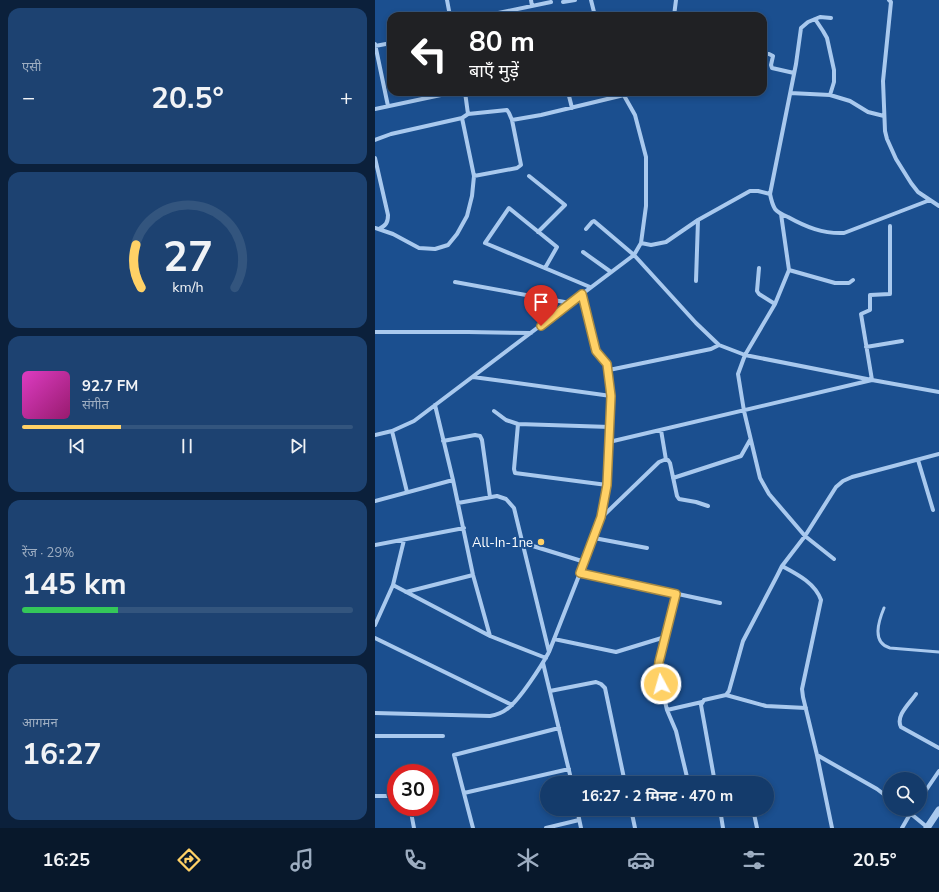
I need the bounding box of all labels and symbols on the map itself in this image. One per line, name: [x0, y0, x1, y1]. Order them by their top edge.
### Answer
pin: [524, 285, 558, 326]
place label: All-In-1ne: [472, 534, 533, 552]
marker: All-In-1ne: [536, 537, 546, 547]
position arrow: [640, 663, 682, 705]
speed limit sign: 30: [387, 764, 439, 816]

